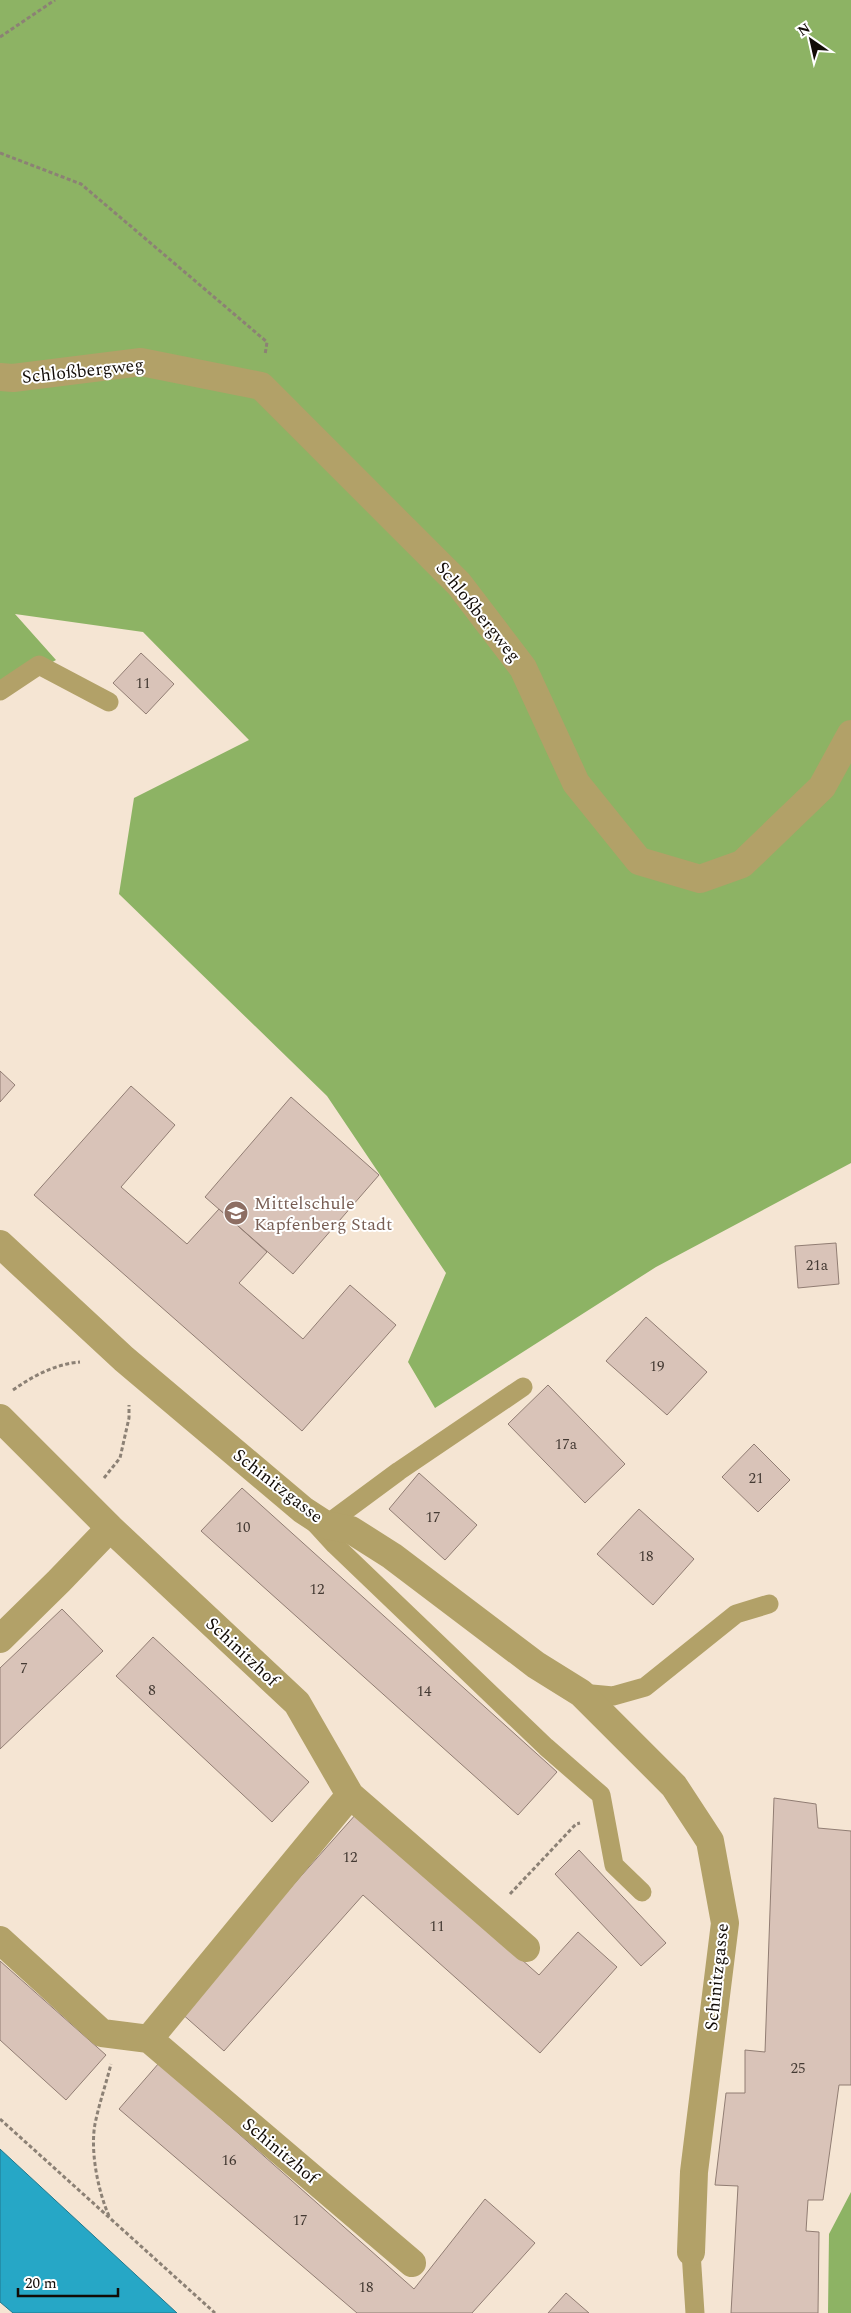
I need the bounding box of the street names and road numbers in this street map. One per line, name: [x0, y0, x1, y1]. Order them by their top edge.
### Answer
street label: Schloßbergweg: [21, 351, 145, 391]
street label: Schloßbergweg: [429, 556, 527, 668]
street label: Schinitzgasse: [227, 1442, 329, 1530]
street label: Schinitzhof: [199, 1611, 286, 1694]
street label: Schinitzgasse: [698, 1922, 736, 2032]
street label: Schinitzhof: [236, 2111, 325, 2192]

